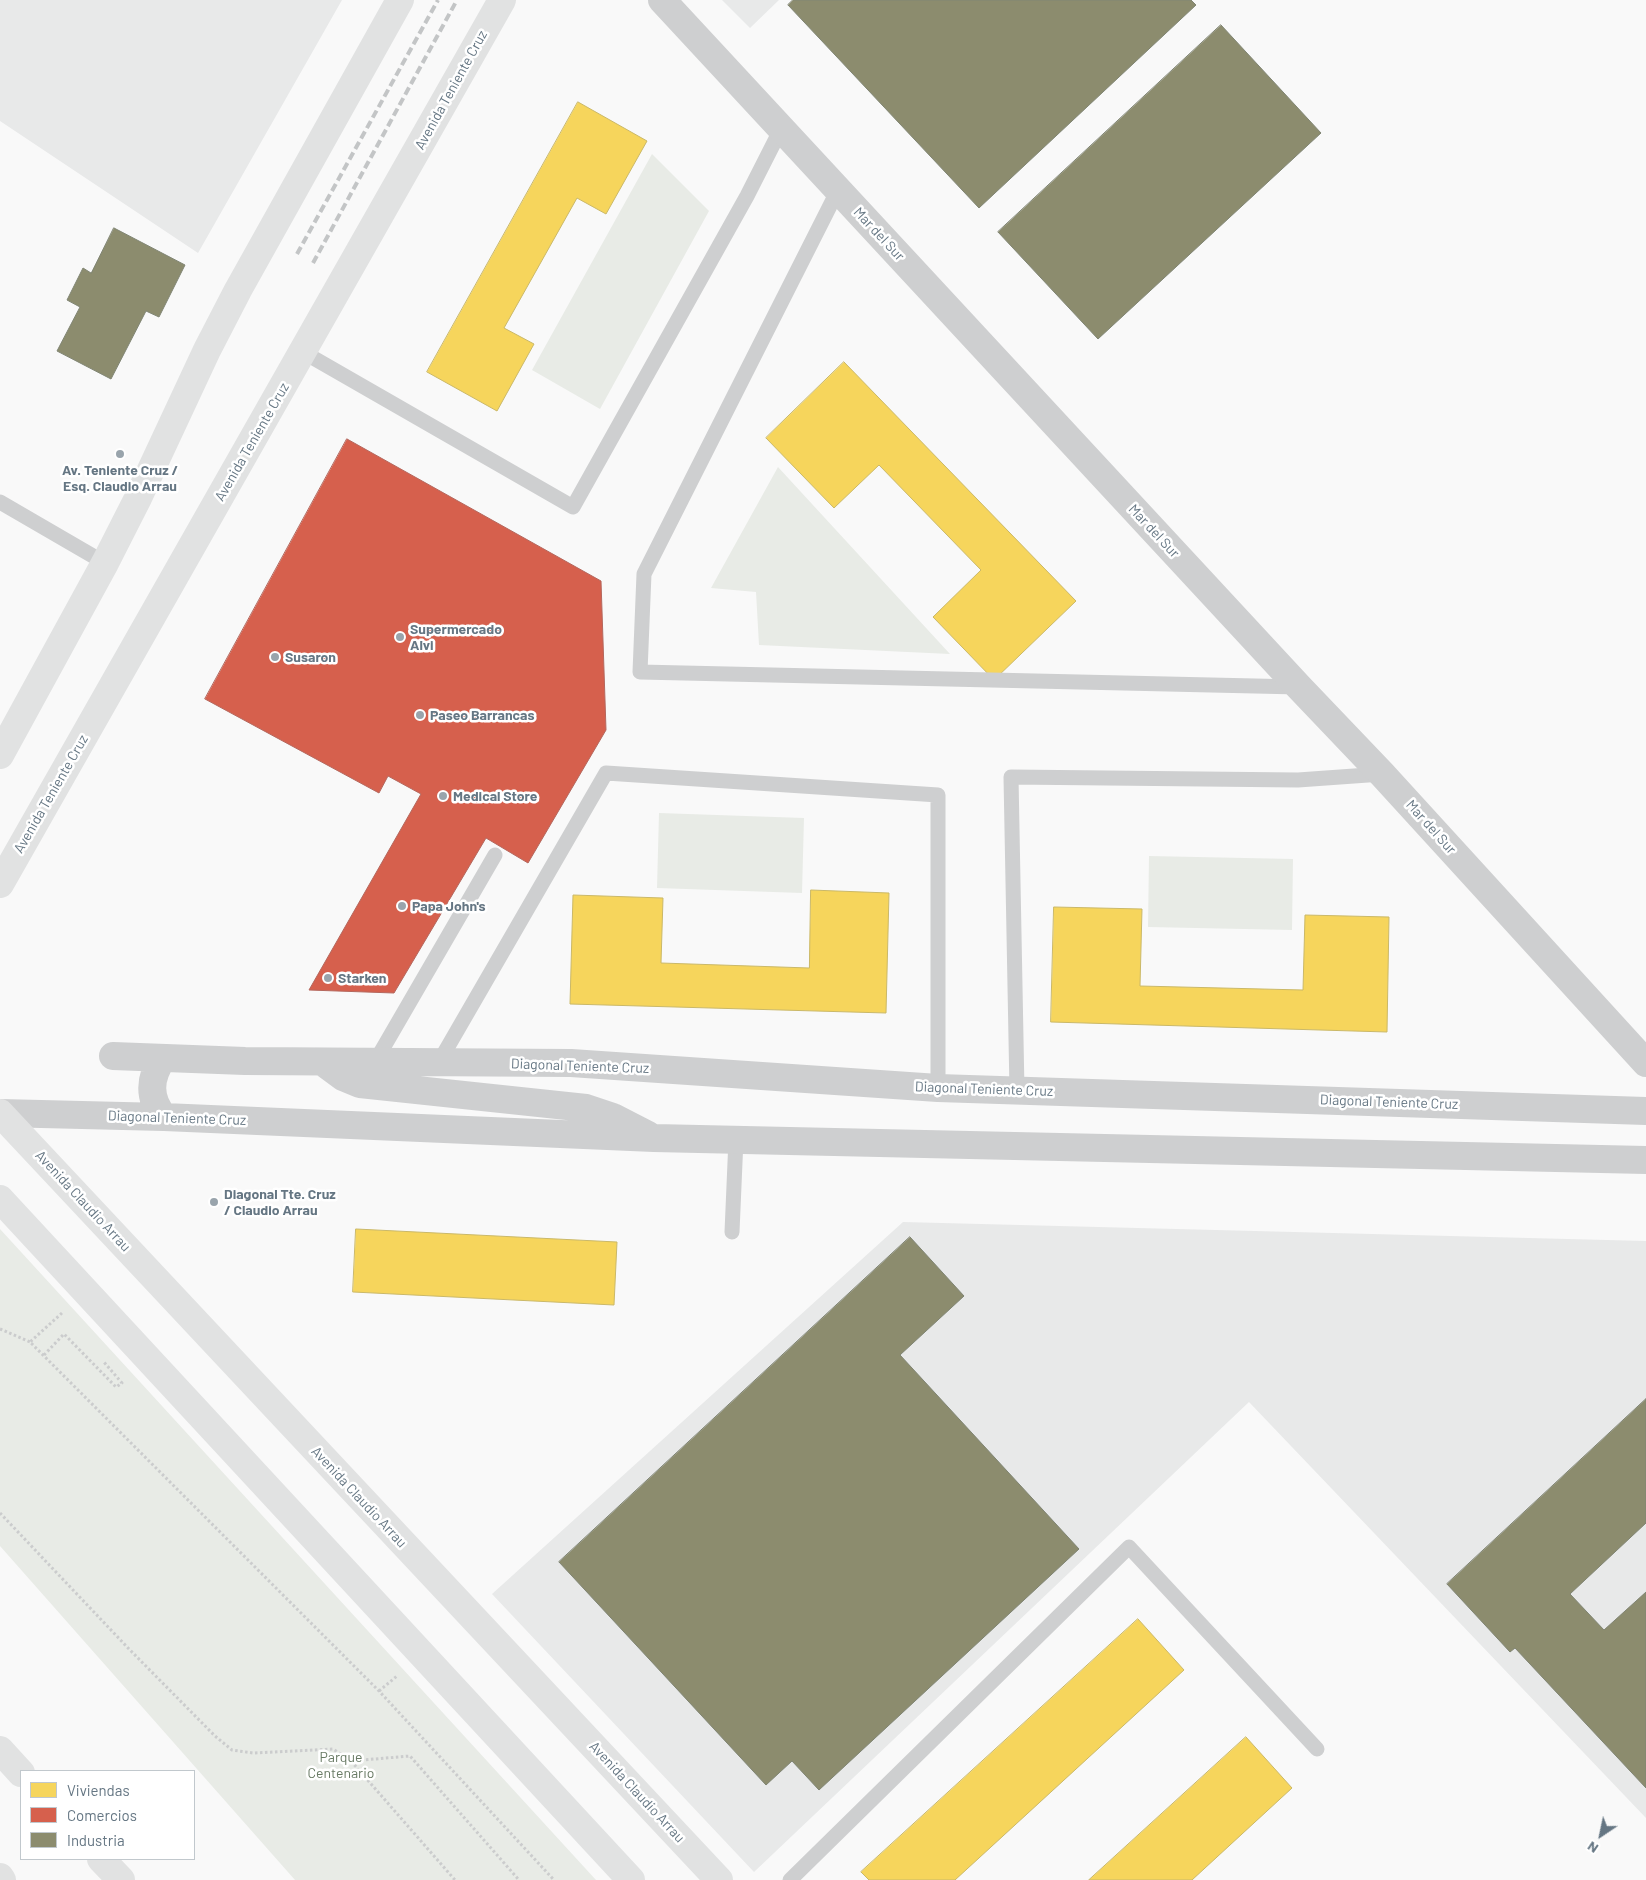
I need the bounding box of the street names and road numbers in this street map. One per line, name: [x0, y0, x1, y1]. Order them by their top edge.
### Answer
street label: Avenida Teniente Cruz: [411, 27, 491, 153]
street label: Mar del Sur: [850, 204, 908, 264]
street label: Avenida Teniente Cruz: [211, 380, 293, 504]
street label: Mar del Sur: [1125, 501, 1183, 561]
street label: Avenida Teniente Cruz: [10, 732, 92, 856]
street label: Mar del Sur: [1402, 796, 1460, 858]
street label: Diagonal Teniente Cruz: [511, 1055, 649, 1077]
street label: Diagonal Teniente Cruz: [915, 1078, 1053, 1100]
street label: Diagonal Teniente Cruz: [1320, 1091, 1458, 1113]
street label: Diagonal Teniente Cruz: [108, 1107, 246, 1129]
street label: Avenida Claudio Arrau: [32, 1147, 134, 1255]
street label: Avenida Claudio Arrau: [308, 1443, 410, 1551]
street label: Avenida Claudio Arrau: [586, 1738, 688, 1846]

